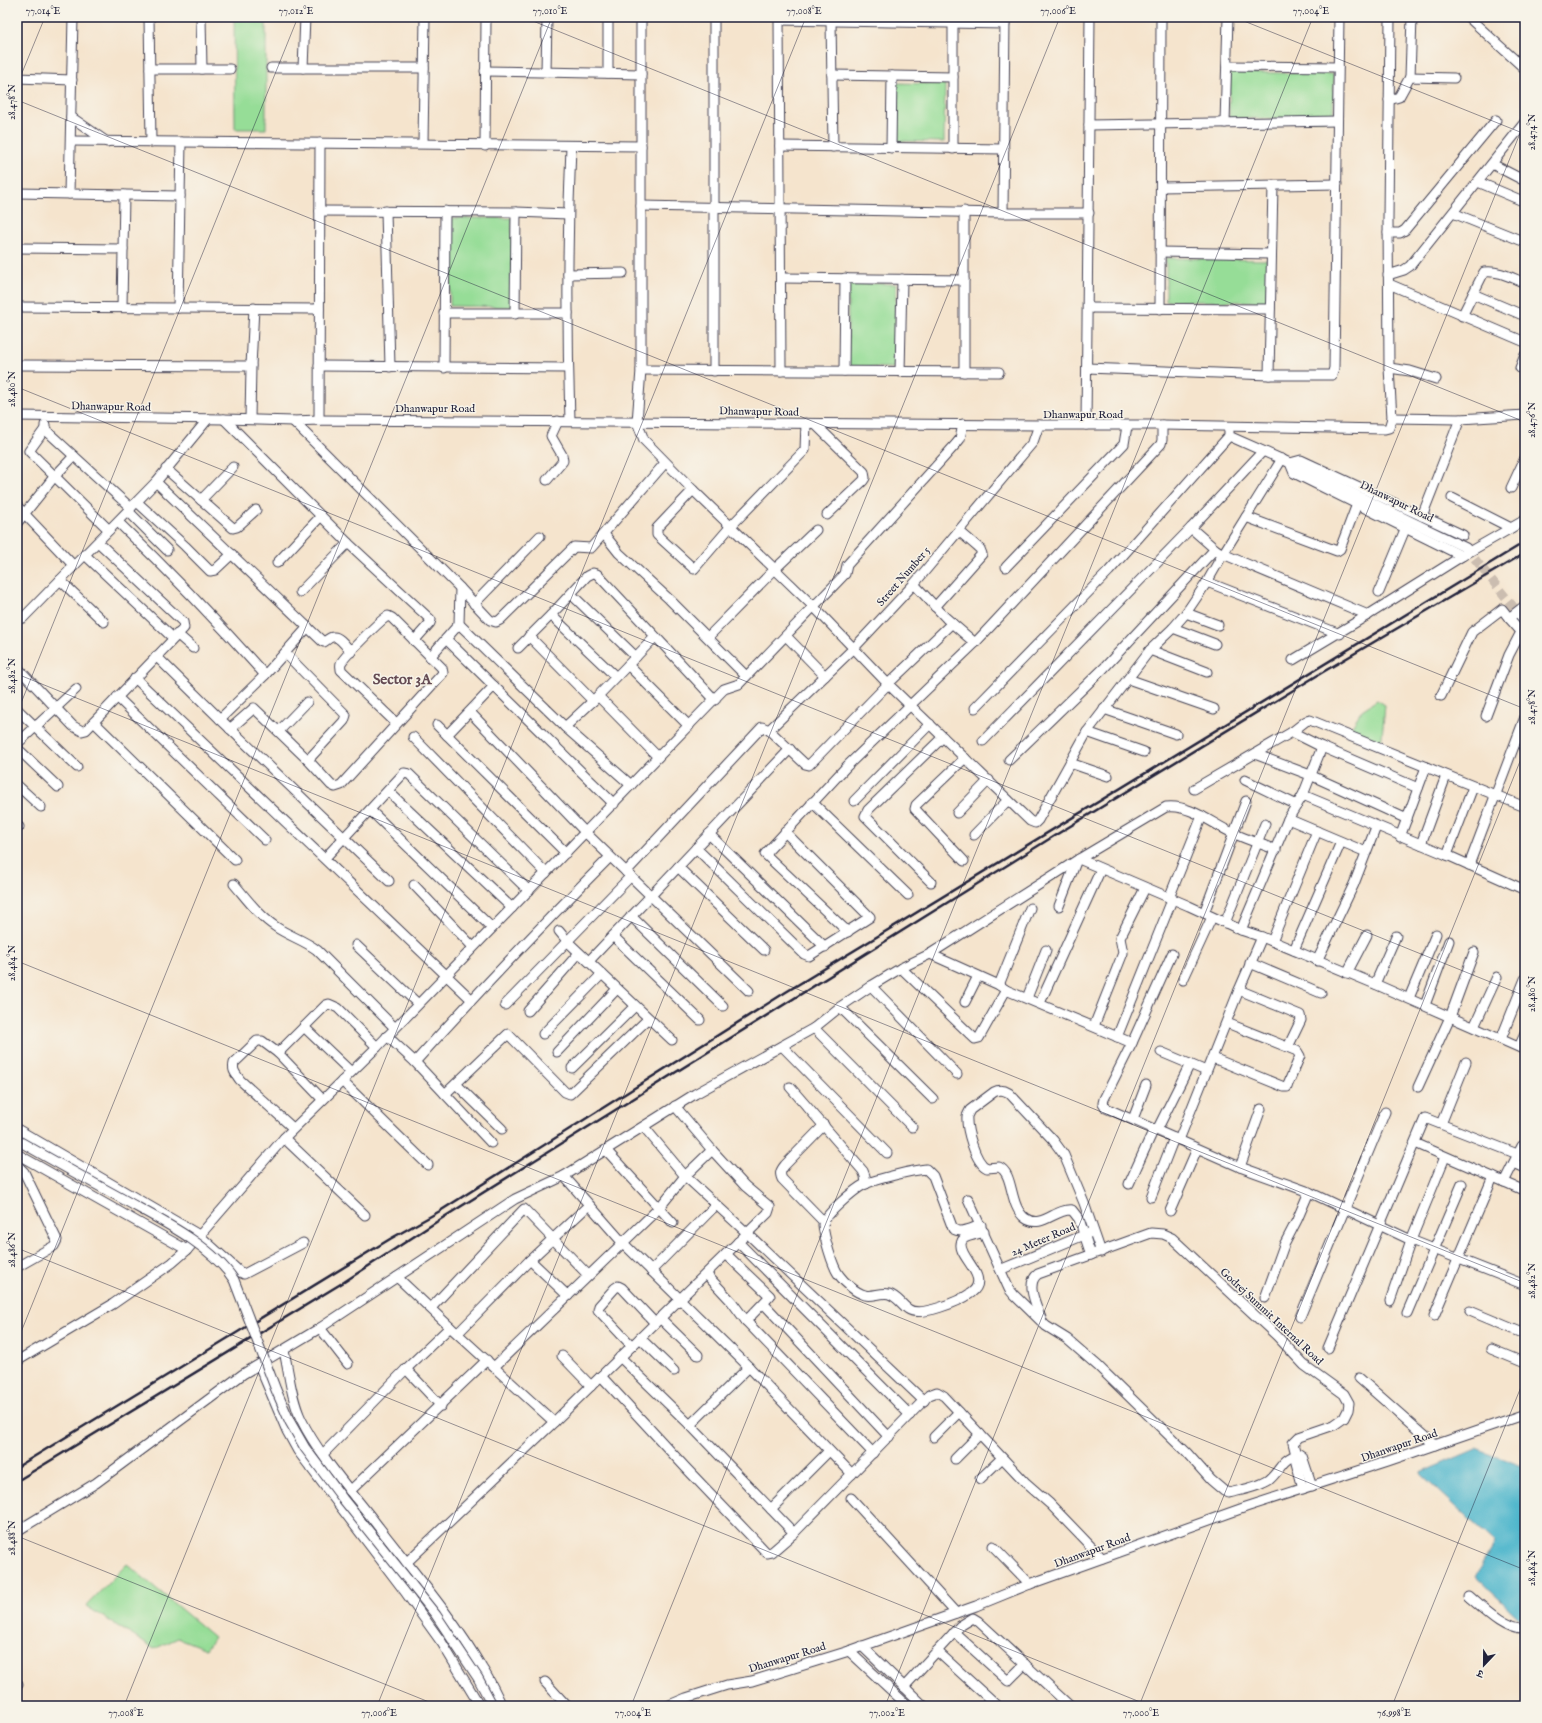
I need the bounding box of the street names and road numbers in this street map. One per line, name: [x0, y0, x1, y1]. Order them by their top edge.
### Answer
street label: Dhanwapur Road: [71, 399, 151, 415]
street label: Dhanwapur Road: [395, 402, 475, 416]
street label: Dhanwapur Road: [719, 404, 799, 420]
street label: Dhanwapur Road: [1043, 408, 1123, 422]
street label: Dhanwapur Road: [1358, 478, 1436, 526]
street label: Street Number 5: [874, 544, 933, 609]
street label: 24 Meter Road: [1009, 1220, 1078, 1260]
street label: Godrej Summit Internal Road: [1217, 1265, 1326, 1368]
street label: Dhanwapur Road: [1359, 1426, 1440, 1466]
street label: Dhanwapur Road: [1052, 1531, 1132, 1571]
street label: Dhanwapur Road: [747, 1640, 828, 1676]

